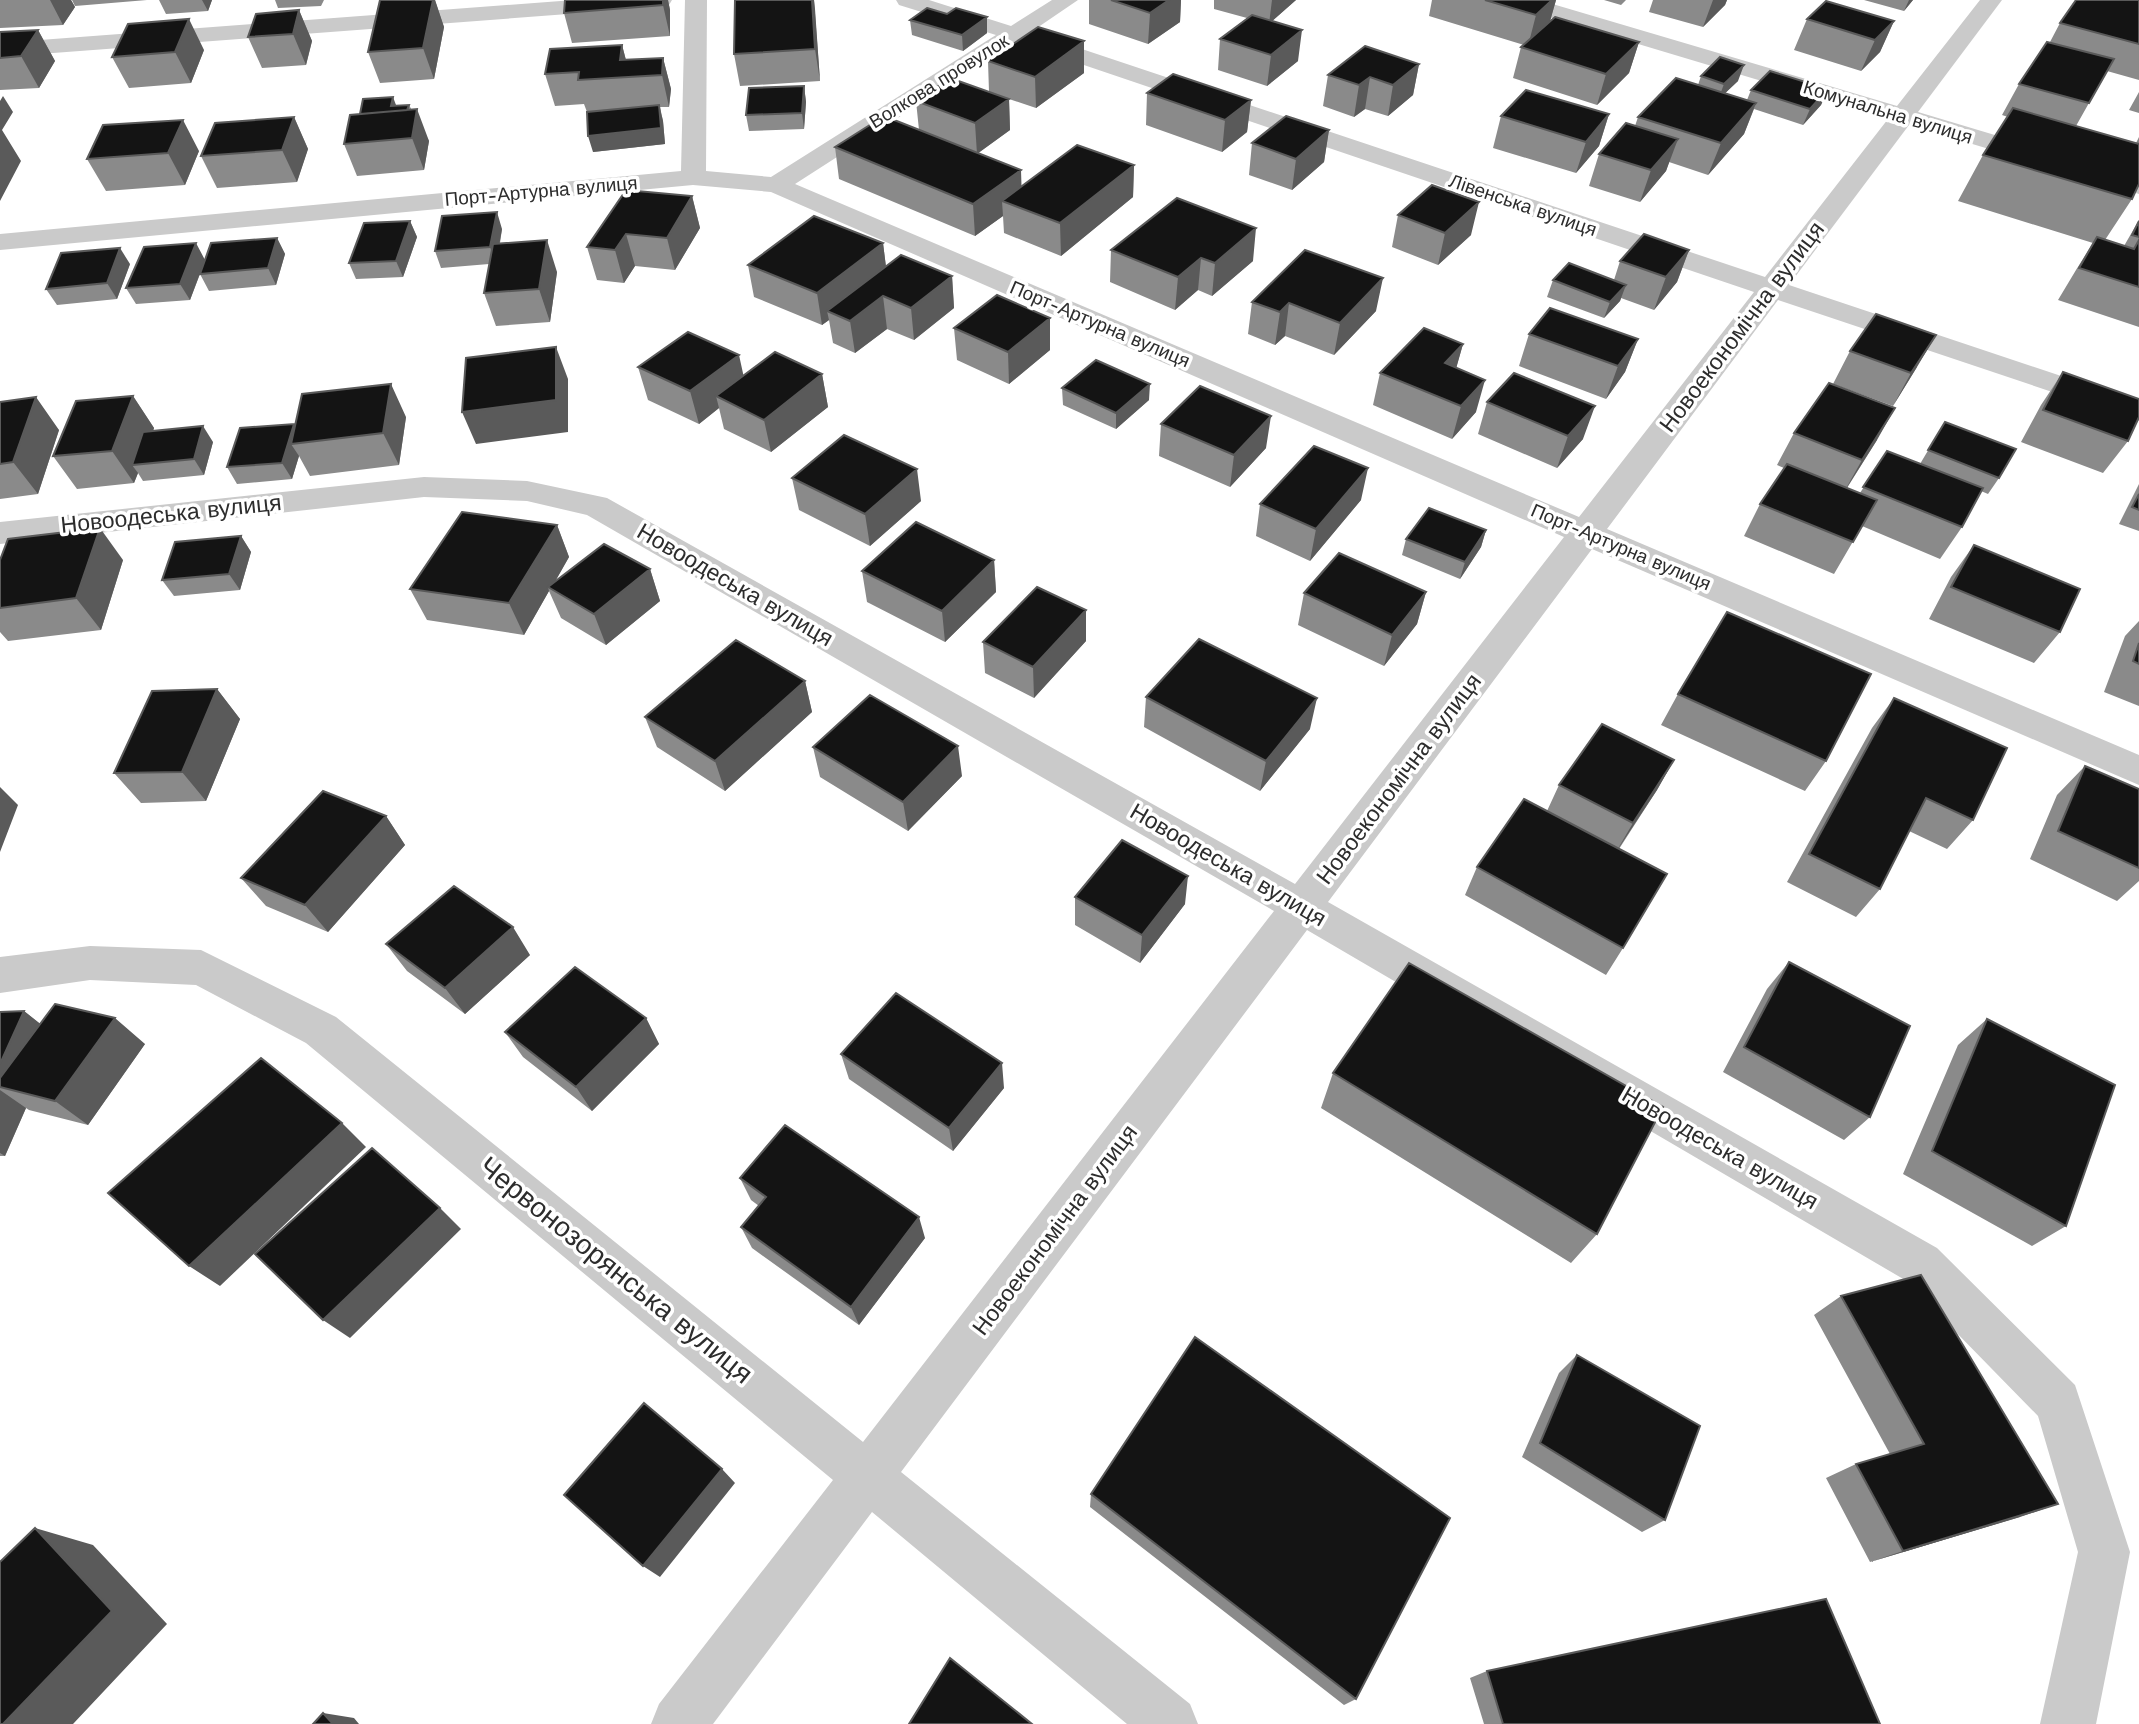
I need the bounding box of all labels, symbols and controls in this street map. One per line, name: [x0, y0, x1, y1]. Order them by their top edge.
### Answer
street label: Волкова провулок: [865, 28, 1014, 133]
street label: Комунальна вулиця: [1801, 75, 1975, 149]
street label: Лівенська вулиця: [1446, 169, 1600, 241]
street label: Порт-Артурна вулиця: [444, 171, 638, 211]
street label: Новоекономічна вулиця: [1654, 216, 1830, 438]
street label: Порт-Артурна вулиця: [1006, 276, 1194, 372]
street label: Новоодеська вулиця: [59, 489, 283, 539]
street label: Порт-Артурна вулиця: [1527, 499, 1715, 595]
street label: Новоодеська вулиця: [632, 518, 838, 652]
street label: Новоекономічна вулиця: [1311, 668, 1487, 890]
street label: Новоодеська вулиця: [1125, 798, 1331, 932]
street label: Новоодеська вулиця: [1617, 1081, 1823, 1215]
street label: Новоекономічна вулиця: [967, 1119, 1143, 1341]
street label: Червонозорянська вулиця: [473, 1150, 759, 1390]

